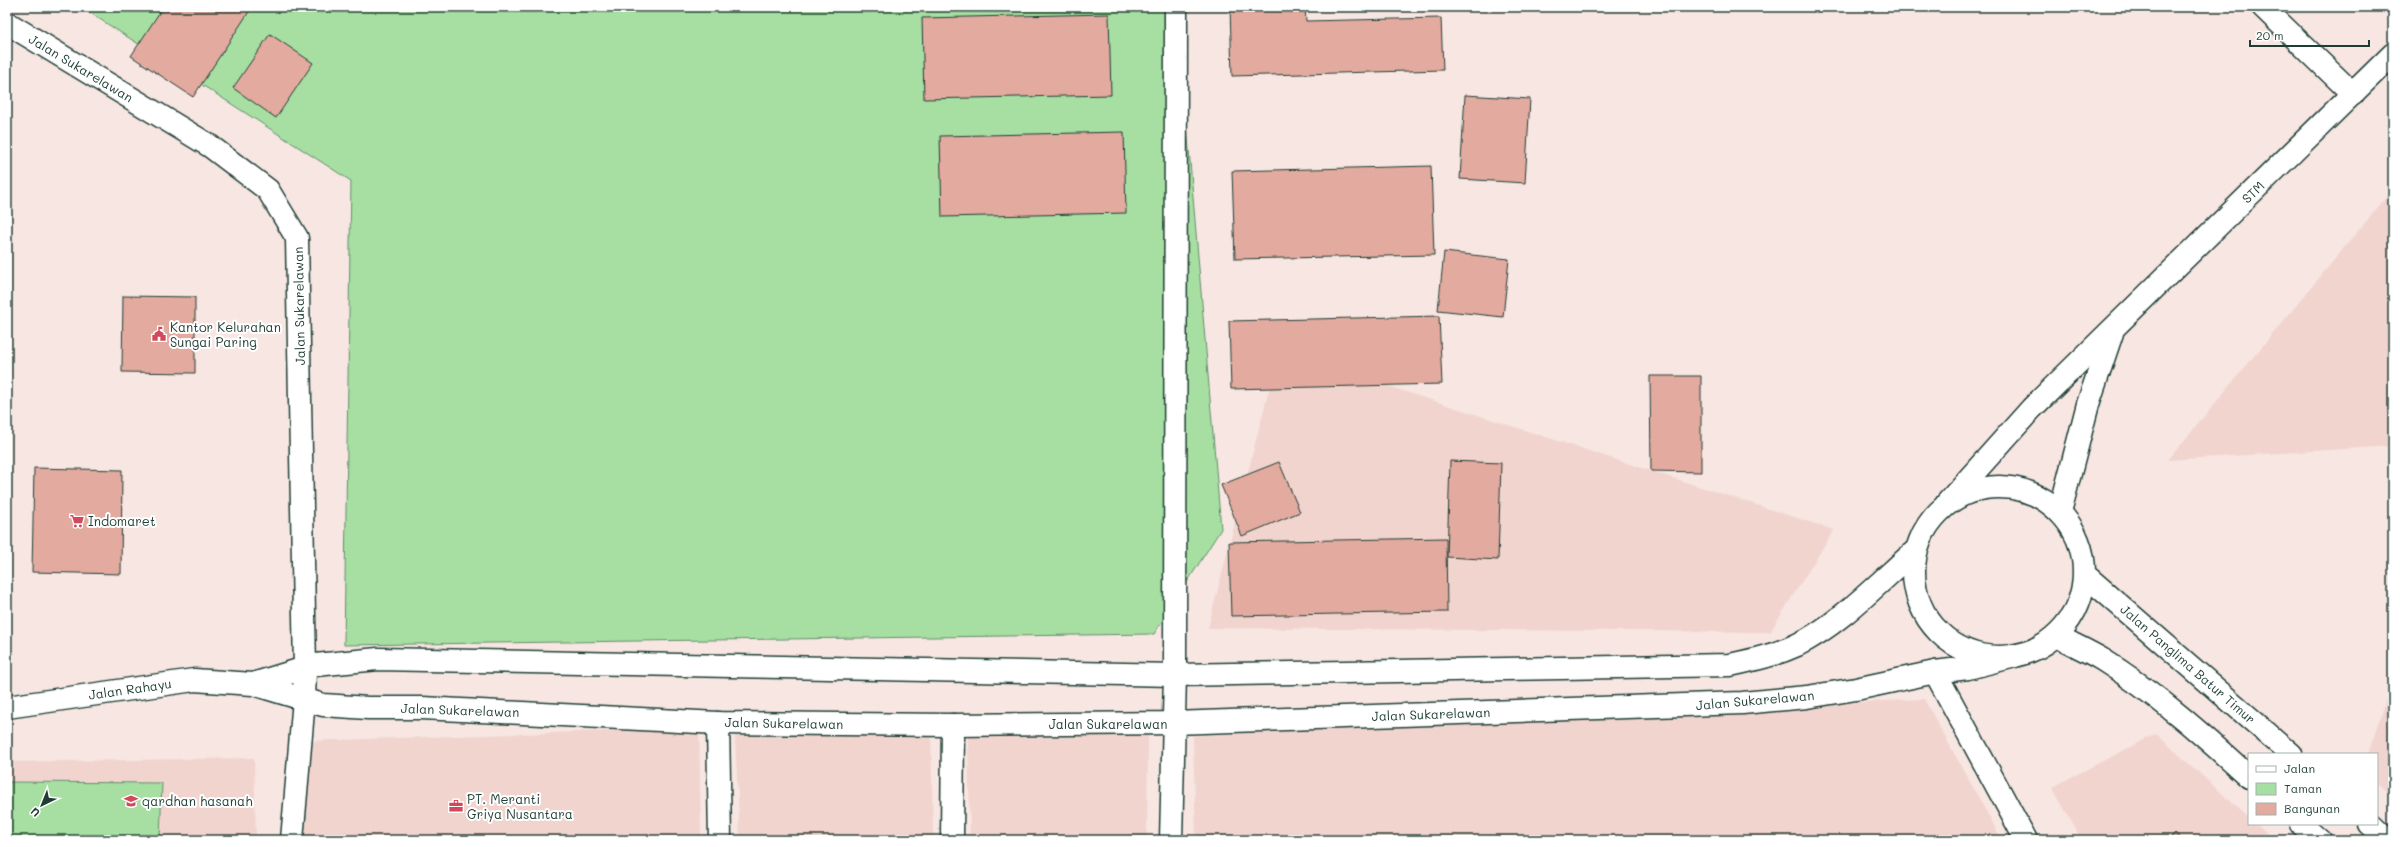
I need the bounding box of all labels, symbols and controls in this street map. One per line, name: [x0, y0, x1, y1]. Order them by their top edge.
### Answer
scale bar: [2250, 22, 2369, 48]
text: 20 m: [2256, 27, 2284, 43]
street label: Jalan Sukarelawan: [26, 30, 137, 105]
street label: STM: [2238, 177, 2268, 206]
street label: Jalan Sukarelawan: [289, 247, 308, 366]
place label: Kantor Kelurahan Sungai Paring: [170, 318, 281, 350]
public building icon: Kantor Kelurahan Sungai Paring: [151, 326, 167, 342]
place label: Indomaret: [88, 512, 156, 529]
supermarket icon: Indomaret: [69, 513, 85, 529]
street label: Jalan Panglima Batur Timur: [2117, 600, 2259, 727]
street label: Jalan Rahayu: [87, 674, 173, 703]
street label: Jalan Sukarelawan: [1695, 686, 1815, 713]
street label: Jalan Sukarelawan: [400, 699, 520, 720]
street label: Jalan Sukarelawan: [1371, 703, 1491, 724]
street label: Jalan Sukarelawan: [725, 713, 844, 732]
street label: Jalan Sukarelawan: [1049, 715, 1167, 732]
legend: [2248, 753, 2378, 825]
text: Jalan: [2284, 760, 2315, 776]
text: Taman: [2284, 780, 2322, 796]
north arrow: [22, 785, 62, 825]
place label: PT. Meranti Griya Nusantara: [467, 790, 573, 822]
place label: qardhan hasanah: [142, 792, 252, 809]
school or university icon: qardhan hasanah: [123, 793, 139, 809]
office icon: PT. Meranti Griya Nusantara: [448, 798, 464, 814]
text: Bangunan: [2284, 800, 2340, 816]
text: U: [27, 805, 43, 821]

